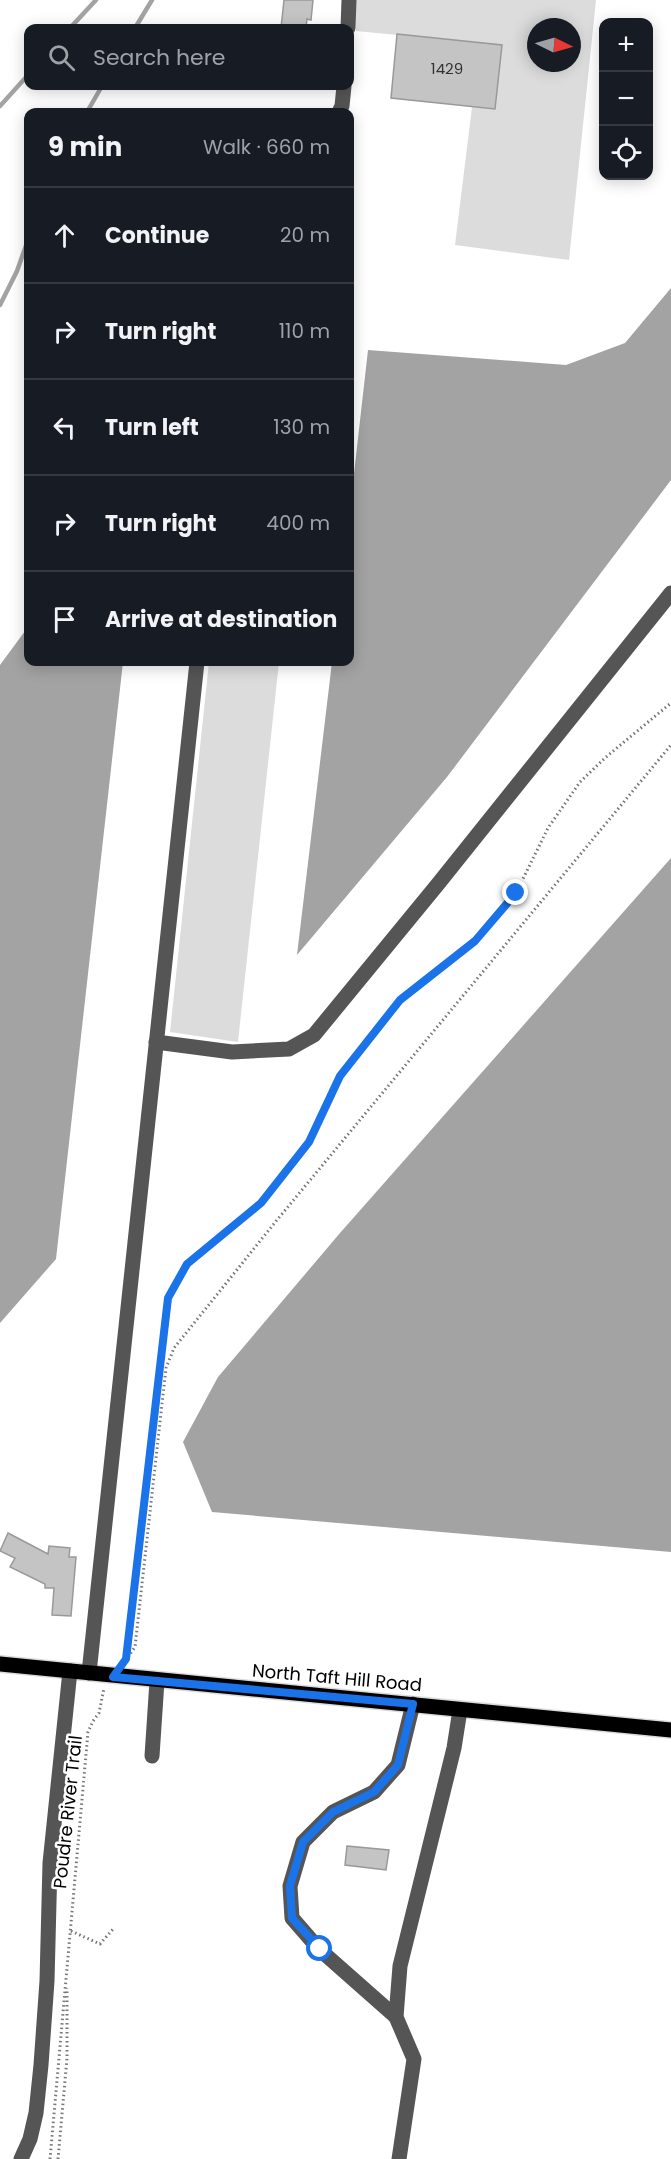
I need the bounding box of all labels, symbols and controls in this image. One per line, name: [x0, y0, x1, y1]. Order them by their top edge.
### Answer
north arrow: [527, 18, 581, 72]
map controls: [599, 18, 653, 180]
button: +: [599, 18, 653, 72]
search box: [24, 24, 354, 90]
icon: search: [45, 41, 78, 74]
text: Search here: [93, 42, 226, 73]
house number: 1429: [431, 58, 463, 79]
button: −: [599, 72, 653, 126]
button: locate: [599, 126, 653, 180]
text: 9 min: [48, 129, 122, 165]
text: Walk · 660 m: [203, 133, 330, 161]
icon: ahead: [48, 219, 81, 252]
text: Continue: [105, 220, 209, 251]
text: 20 m: [280, 221, 330, 249]
icon: right: [48, 315, 81, 348]
text: Turn right: [105, 316, 216, 347]
text: 110 m: [279, 317, 330, 345]
icon: left: [48, 411, 81, 444]
text: Turn left: [105, 412, 199, 443]
text: 130 m: [273, 413, 330, 441]
icon: right: [48, 507, 81, 540]
text: Turn right: [105, 508, 216, 539]
text: 400 m: [266, 509, 330, 537]
icon: arrive: [48, 603, 81, 636]
text: Arrive at destination: [105, 604, 337, 635]
route end: [502, 879, 528, 905]
street label: North Taft Hill Road: [251, 1658, 423, 1697]
street label: Poudre River Trail: [47, 1734, 88, 1890]
route start: [306, 1935, 332, 1961]

